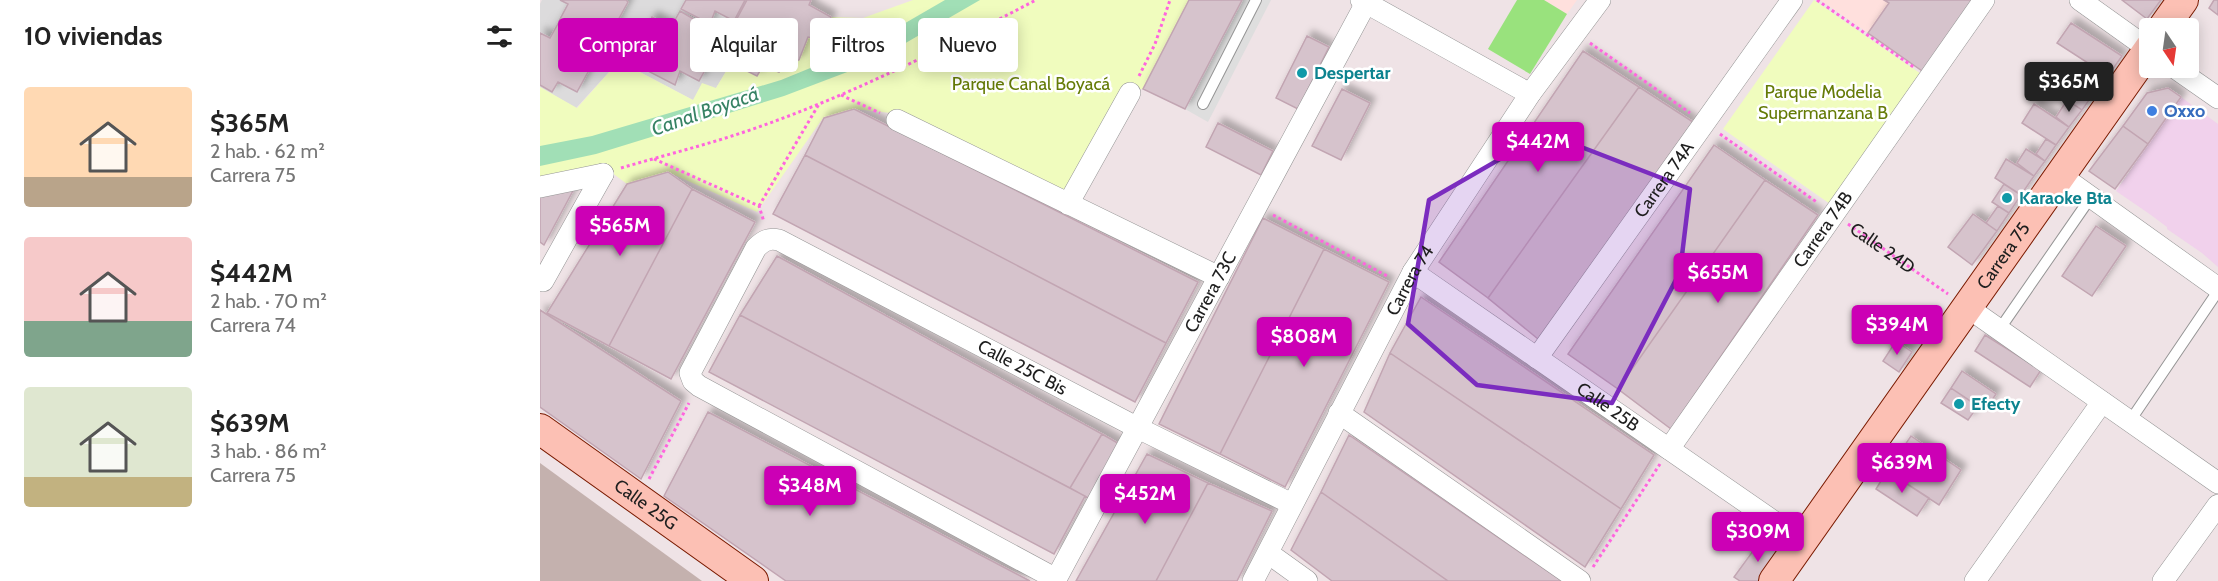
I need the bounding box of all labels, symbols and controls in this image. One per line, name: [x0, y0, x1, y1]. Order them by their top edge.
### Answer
chip: Comprar: [558, 18, 678, 72]
chip: Alquilar: [690, 18, 798, 72]
chip: Filtros: [810, 18, 906, 72]
chip: Nuevo: [918, 18, 1018, 72]
north arrow: [2139, 18, 2199, 78]
map controls: [2139, 18, 2199, 78]
text: 10 viviendas: [24, 20, 163, 52]
icon: filters: [483, 20, 516, 53]
place label: Despertar: [1314, 62, 1390, 84]
pin: $365M: [2027, 62, 2111, 113]
marker: Despertar: [1295, 66, 1309, 80]
text: $365M: [2038, 69, 2100, 93]
park label: Parque Canal Boyacá: [952, 73, 1111, 95]
water label: Canal Boyacá: [648, 81, 762, 141]
park label: Parque Modelia Supermanzana B: [1758, 81, 1888, 124]
place label: Oxxo: [2164, 100, 2205, 122]
marker: Oxxo: [2145, 104, 2159, 118]
text: $365M: [210, 107, 289, 139]
icon: home: [72, 111, 144, 183]
pin: $442M: [1496, 122, 1580, 173]
text: $442M: [1506, 129, 1570, 153]
street label: Carrera 74A: [1629, 137, 1699, 222]
text: 2 hab. · 62 m²: [210, 139, 325, 163]
text: Carrera 75: [210, 163, 296, 187]
street label: Carrera 74B: [1789, 187, 1857, 272]
place label: Karaoke Bta: [2019, 187, 2112, 209]
marker: Karaoke Bta: [2000, 191, 2014, 205]
pin: $565M: [578, 206, 662, 257]
text: $565M: [590, 213, 650, 237]
street label: Calle 24D: [1846, 218, 1919, 278]
street label: Carrera 75: [1972, 218, 2035, 294]
street label: Carrera 74: [1381, 241, 1438, 319]
street label: Carrera 73C: [1180, 248, 1241, 336]
pin: $655M: [1676, 253, 1760, 304]
text: $442M: [210, 257, 293, 289]
text: $655M: [1688, 260, 1748, 284]
icon: home: [72, 261, 144, 333]
text: 2 hab. · 70 m²: [210, 289, 327, 313]
pin: $394M: [1855, 305, 1939, 356]
text: $394M: [1866, 312, 1928, 336]
text: Carrera 74: [210, 313, 296, 337]
pin: $808M: [1262, 317, 1346, 368]
text: $808M: [1271, 324, 1337, 348]
street label: Calle 25C Bis: [974, 335, 1071, 400]
street label: Calle 25B: [1572, 377, 1644, 436]
place label: Efecty: [1971, 393, 2021, 415]
marker: Efecty: [1952, 397, 1966, 411]
text: $639M: [210, 407, 290, 439]
icon: home: [72, 411, 144, 483]
text: 3 hab. · 86 m²: [210, 439, 327, 463]
pin: $639M: [1860, 443, 1944, 494]
text: $639M: [1871, 450, 1933, 474]
text: Carrera 75: [210, 463, 296, 487]
pin: $348M: [768, 466, 852, 517]
text: $348M: [778, 473, 842, 497]
street label: Calle 25G: [610, 474, 682, 535]
pin: $452M: [1103, 474, 1187, 525]
text: $452M: [1114, 481, 1176, 505]
pin: $309M: [1716, 512, 1800, 563]
text: $309M: [1726, 519, 1790, 543]

